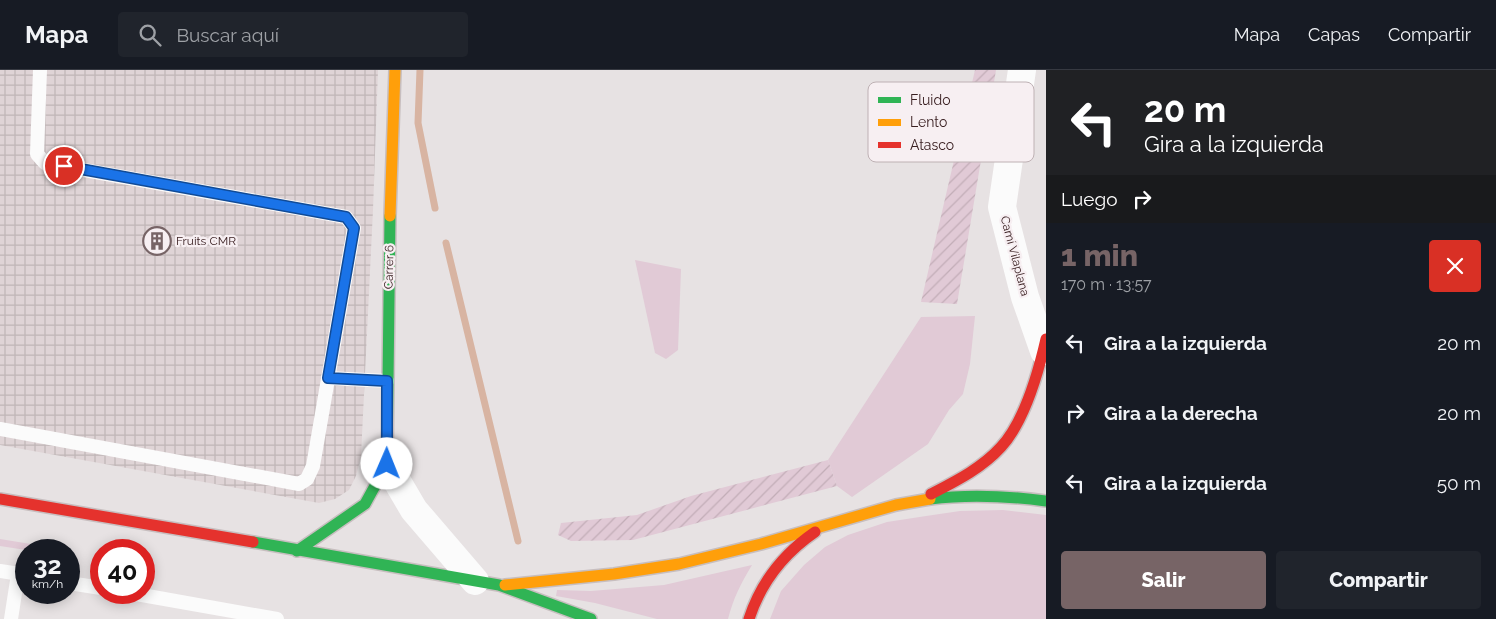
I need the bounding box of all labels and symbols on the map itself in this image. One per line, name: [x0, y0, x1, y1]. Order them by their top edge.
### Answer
legend: [868, 82, 1034, 162]
text: Fluido: [910, 92, 950, 108]
text: Lento: [910, 114, 947, 130]
text: Atasco: [910, 137, 954, 153]
pin: [43, 145, 85, 187]
street label: Camí Vilaplana: [998, 214, 1032, 298]
building icon: Fruits CMR: [142, 226, 172, 256]
place label: Fruits CMR: [176, 234, 236, 248]
street label: Carrer 6: [382, 245, 396, 289]
position arrow: [360, 437, 412, 489]
speed limit sign: 40: [90, 539, 155, 604]

